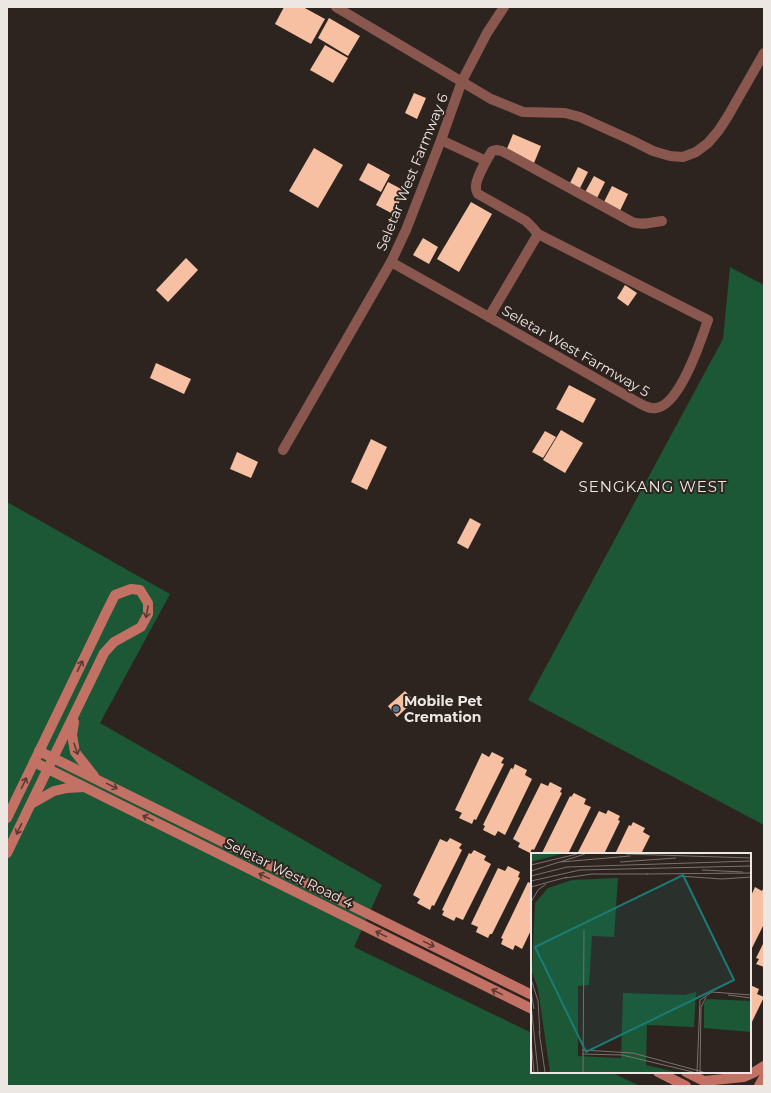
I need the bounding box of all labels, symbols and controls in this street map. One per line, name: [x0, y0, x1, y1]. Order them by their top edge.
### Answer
street label: Seletar West Farmway 6: [372, 90, 452, 253]
street label: Seletar West Farmway 5: [499, 301, 653, 401]
district label: SENGKANG WEST: [579, 477, 727, 496]
one-way arrow: [143, 606, 151, 619]
one-way arrow: [77, 660, 84, 672]
place label: Mobile Pet Cremation: [404, 692, 482, 726]
marker: Mobile Pet Cremation: [391, 704, 401, 714]
one-way arrow: [73, 742, 80, 755]
one-way arrow: [21, 777, 28, 789]
one-way arrow: [106, 783, 118, 791]
one-way arrow: [142, 814, 154, 821]
one-way arrow: [15, 823, 22, 835]
street label: Seletar West Road 4: [222, 834, 357, 912]
inset map: [531, 853, 751, 1073]
one-way arrow: [259, 872, 271, 879]
one-way arrow: [375, 930, 387, 937]
one-way arrow: [423, 941, 435, 948]
one-way arrow: [491, 988, 503, 995]

